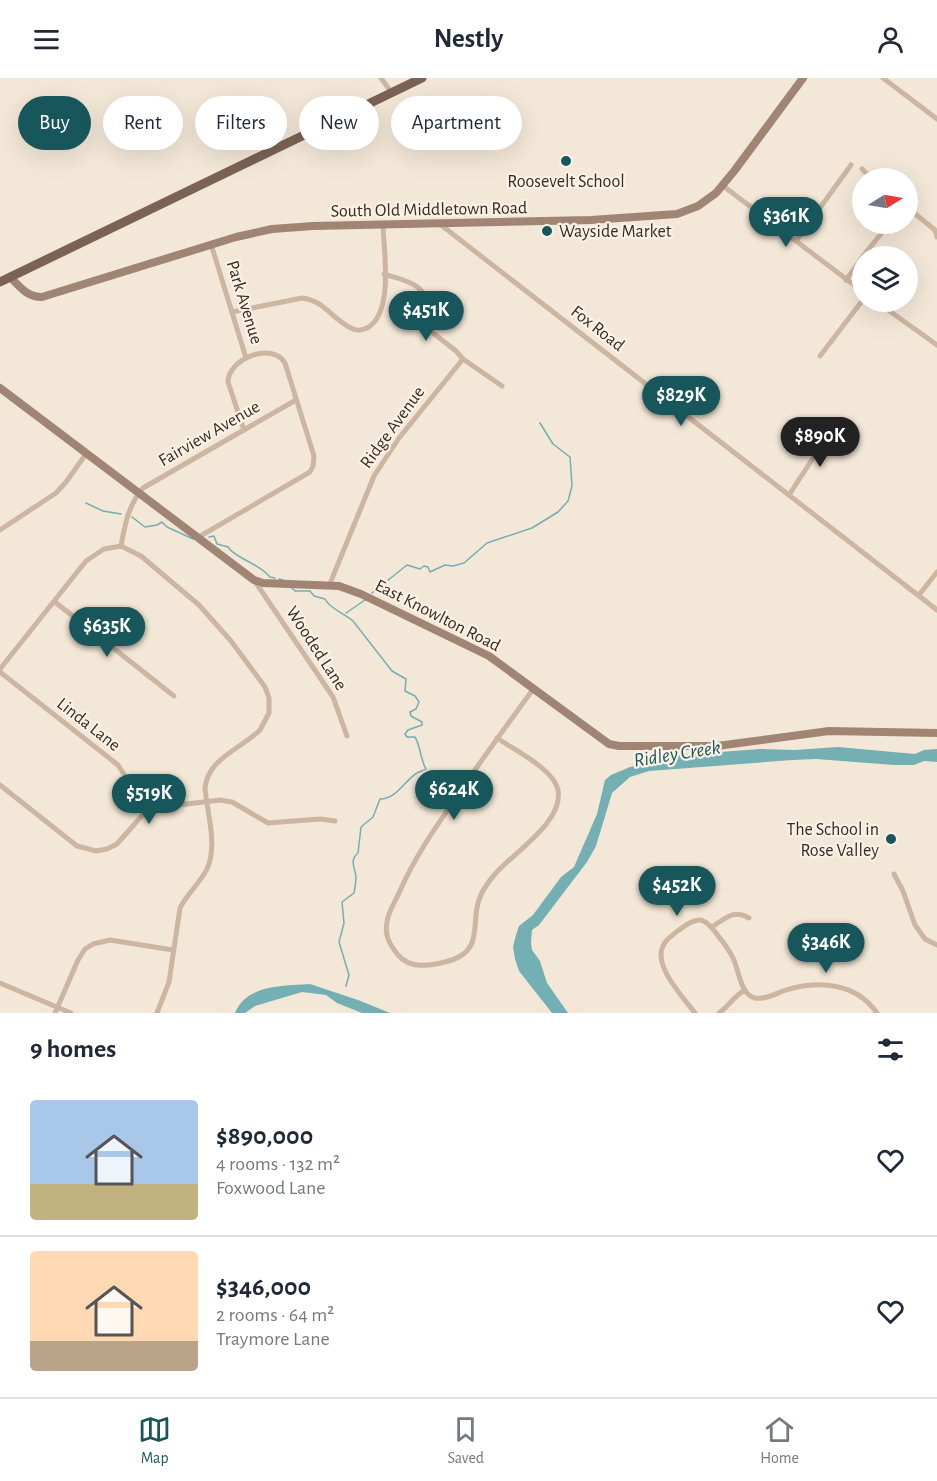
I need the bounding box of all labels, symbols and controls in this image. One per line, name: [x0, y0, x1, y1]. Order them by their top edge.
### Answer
icon: menu: [30, 23, 63, 56]
icon: person: [874, 23, 907, 56]
text: Nestly: [434, 25, 503, 52]
chip: Buy: [18, 96, 91, 150]
chip: Rent: [103, 96, 183, 150]
chip: Filters: [195, 96, 287, 150]
chip: New: [299, 96, 379, 150]
chip: Apartment: [391, 96, 522, 150]
marker: Roosevelt School: [559, 154, 573, 168]
north arrow: [852, 168, 918, 234]
map controls: [852, 168, 918, 312]
place label: Roosevelt School: [507, 173, 625, 191]
pin: $361K: [744, 197, 828, 248]
street label: South Old Middletown Road: [331, 199, 527, 221]
text: $361K: [763, 206, 809, 226]
place label: Wayside Market: [559, 223, 672, 241]
marker: Wayside Market: [540, 224, 554, 238]
button: layers: [852, 246, 918, 312]
street label: Park Avenue: [223, 258, 265, 346]
pin: $451K: [384, 291, 468, 342]
text: $451K: [403, 300, 449, 320]
street label: Fox Road: [567, 303, 627, 355]
pin: $829K: [639, 376, 723, 427]
street label: Ridge Avenue: [357, 383, 428, 472]
text: $829K: [656, 385, 706, 405]
street label: Fairview Avenue: [156, 398, 263, 470]
pin: $890K: [778, 417, 862, 468]
text: $890K: [795, 426, 845, 446]
street label: East Knowlton Road: [372, 576, 503, 655]
street label: Wooded Lane: [282, 603, 350, 694]
pin: $635K: [65, 607, 149, 658]
text: $635K: [83, 616, 131, 636]
street label: Linda Lane: [53, 695, 123, 755]
water label: Ridley Creek: [632, 737, 722, 771]
pin: $624K: [412, 770, 496, 821]
pin: $519K: [107, 774, 191, 825]
text: $624K: [429, 779, 479, 799]
text: $519K: [126, 783, 172, 803]
place label: The School in Rose Valley: [787, 821, 879, 860]
marker: The School in Rose Valley: [884, 832, 898, 846]
pin: $452K: [635, 866, 719, 917]
text: $452K: [653, 875, 701, 895]
pin: $346K: [784, 923, 868, 974]
text: $346K: [801, 932, 851, 952]
icon: filters: [874, 1033, 907, 1066]
text: 9 homes: [30, 1036, 116, 1062]
text: $890,000: [216, 1123, 313, 1149]
icon: home: [78, 1124, 150, 1196]
icon: heart: [874, 1144, 907, 1177]
text: 4 rooms · 132 m²: [216, 1154, 340, 1174]
text: Foxwood Lane: [216, 1178, 326, 1198]
text: $346,000: [216, 1274, 311, 1300]
icon: home: [78, 1275, 150, 1347]
icon: heart: [874, 1295, 907, 1328]
text: 2 rooms · 64 m²: [216, 1305, 334, 1325]
text: Traymore Lane: [216, 1329, 330, 1349]
tab: Map: [138, 1413, 171, 1468]
tab: Saved: [447, 1413, 484, 1468]
tab: Home: [760, 1413, 799, 1468]

